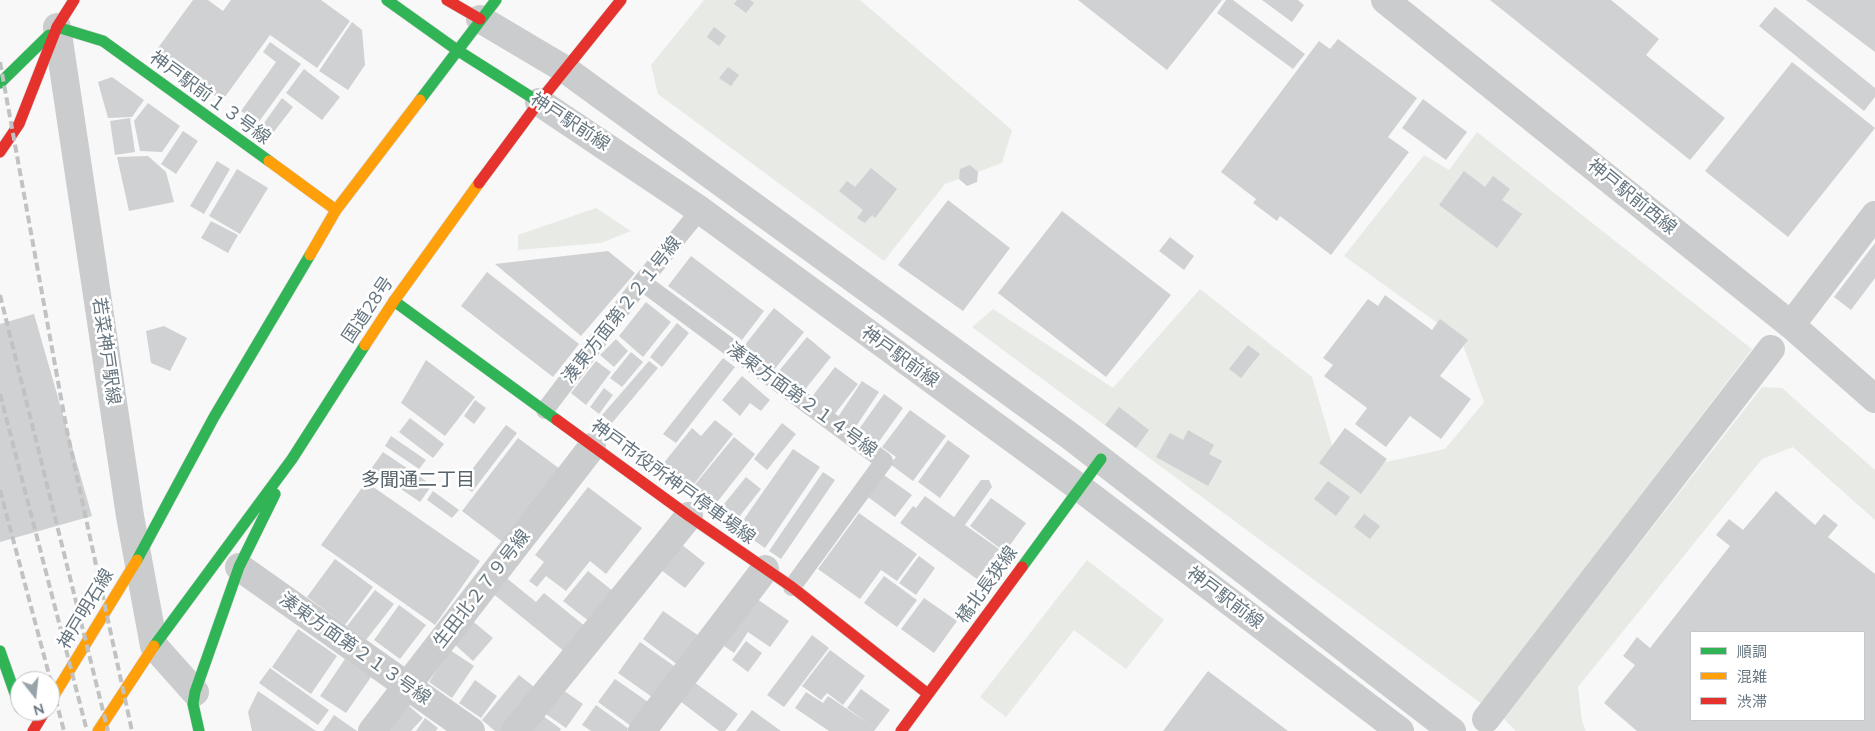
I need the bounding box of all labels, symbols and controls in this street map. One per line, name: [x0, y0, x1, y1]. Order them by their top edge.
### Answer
street label: 神戸駅前１３号線: [145, 47, 275, 149]
street label: 神戸駅前線: [526, 88, 614, 156]
street label: 神戸駅前西線: [1583, 155, 1681, 239]
street label: 湊東方面第２２１号線: [558, 232, 686, 388]
street label: 国道28号: [338, 273, 398, 347]
street label: 若菜神戸駅線: [88, 296, 124, 406]
street label: 神戸駅前線: [857, 322, 943, 392]
street label: 湊東方面第２１４号線: [723, 338, 881, 462]
street label: 神戸市役所神戸停車場線: [587, 415, 759, 549]
district label: 多聞通二丁目: [361, 469, 475, 491]
street label: 生田北２７９号線: [429, 526, 535, 652]
street label: 橘北長狭線: [952, 542, 1022, 628]
street label: 神戸駅前線: [1183, 562, 1267, 634]
street label: 神戸明石線: [54, 565, 118, 653]
street label: 湊東方面第２１３号線: [275, 589, 435, 709]
legend: [1690, 631, 1865, 721]
text: 順調: [1737, 642, 1767, 661]
text: 混雑: [1737, 667, 1767, 686]
north arrow: [10, 671, 60, 721]
text: 渋滞: [1737, 692, 1767, 711]
text: N: [31, 699, 46, 720]

